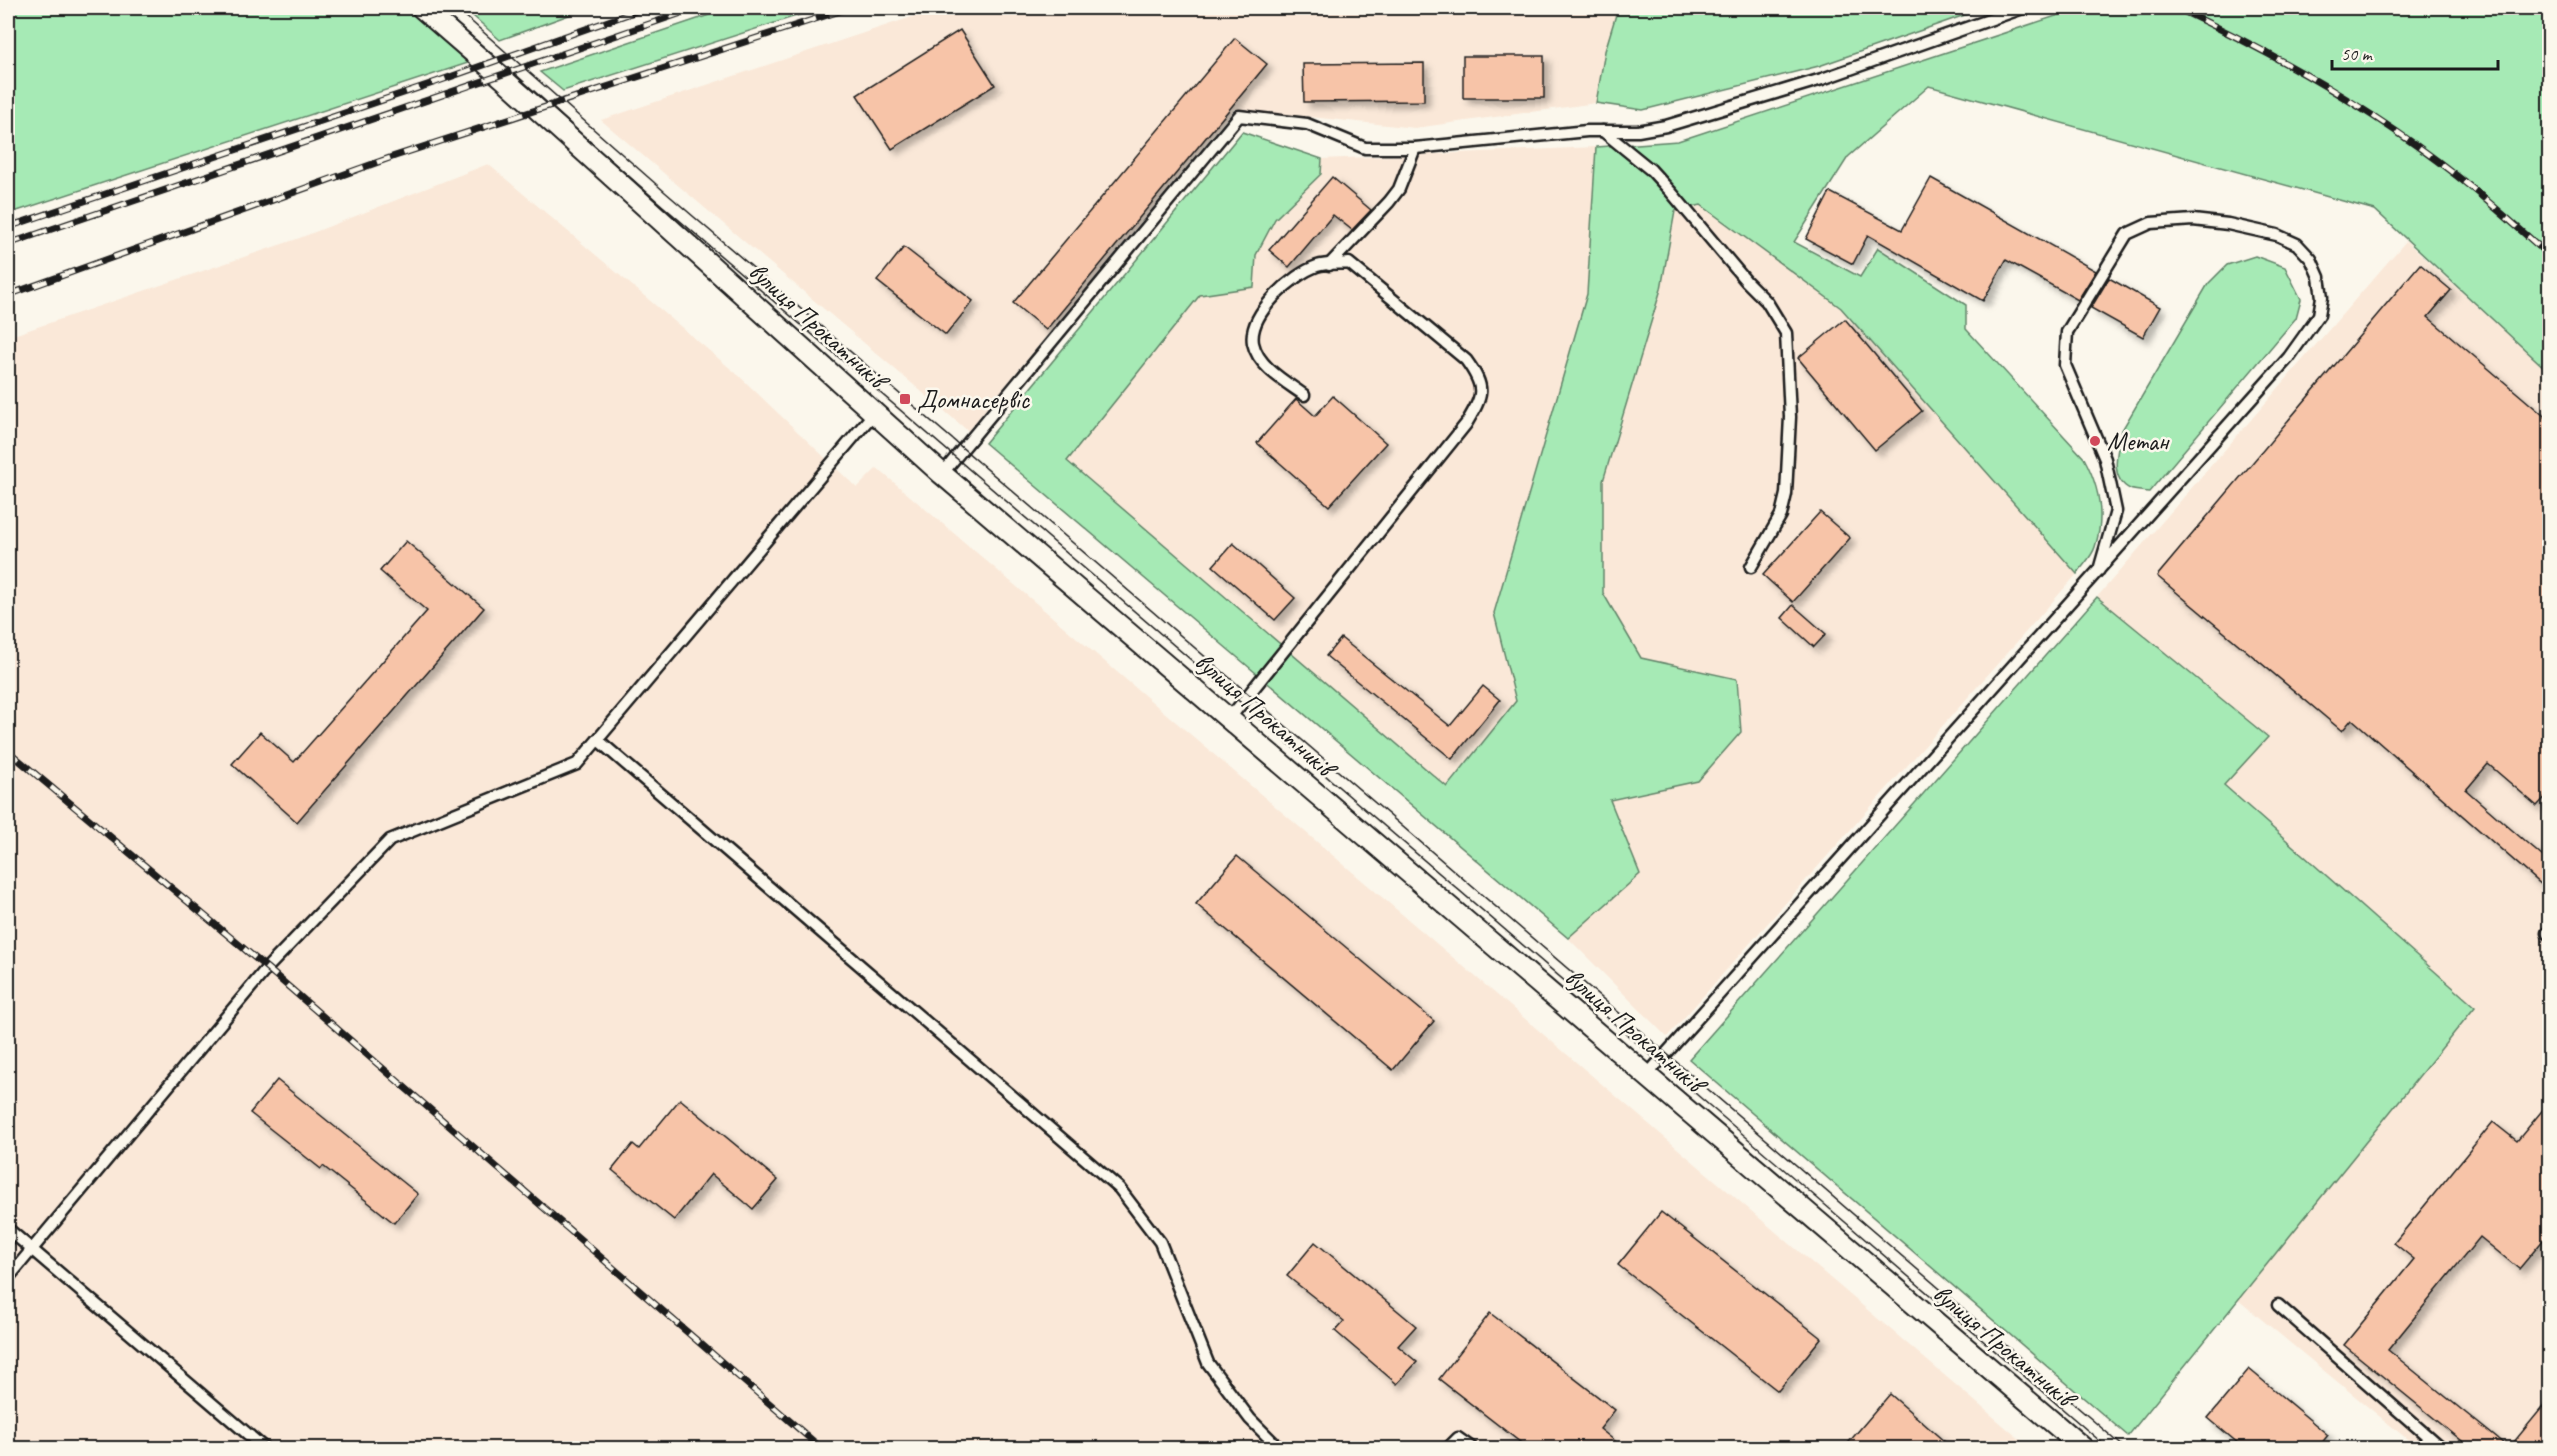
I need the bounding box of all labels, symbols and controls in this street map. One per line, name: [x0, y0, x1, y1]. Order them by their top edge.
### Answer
scale bar: [2332, 33, 2498, 71]
text: 50 m: [2341, 43, 2374, 65]
street label: вулиця Прокатників: [742, 255, 897, 399]
place label: Домнасервіс: [917, 383, 1031, 416]
marker: Домнасервіс: [898, 392, 912, 406]
place label: Метан: [2107, 425, 2170, 458]
marker: Метан: [2088, 434, 2102, 448]
street label: вулиця Прокатників: [1188, 645, 1345, 787]
street label: вулиця Прокатників: [1558, 961, 1715, 1103]
street label: вулиця Прокатників: [1926, 1277, 2084, 1417]

